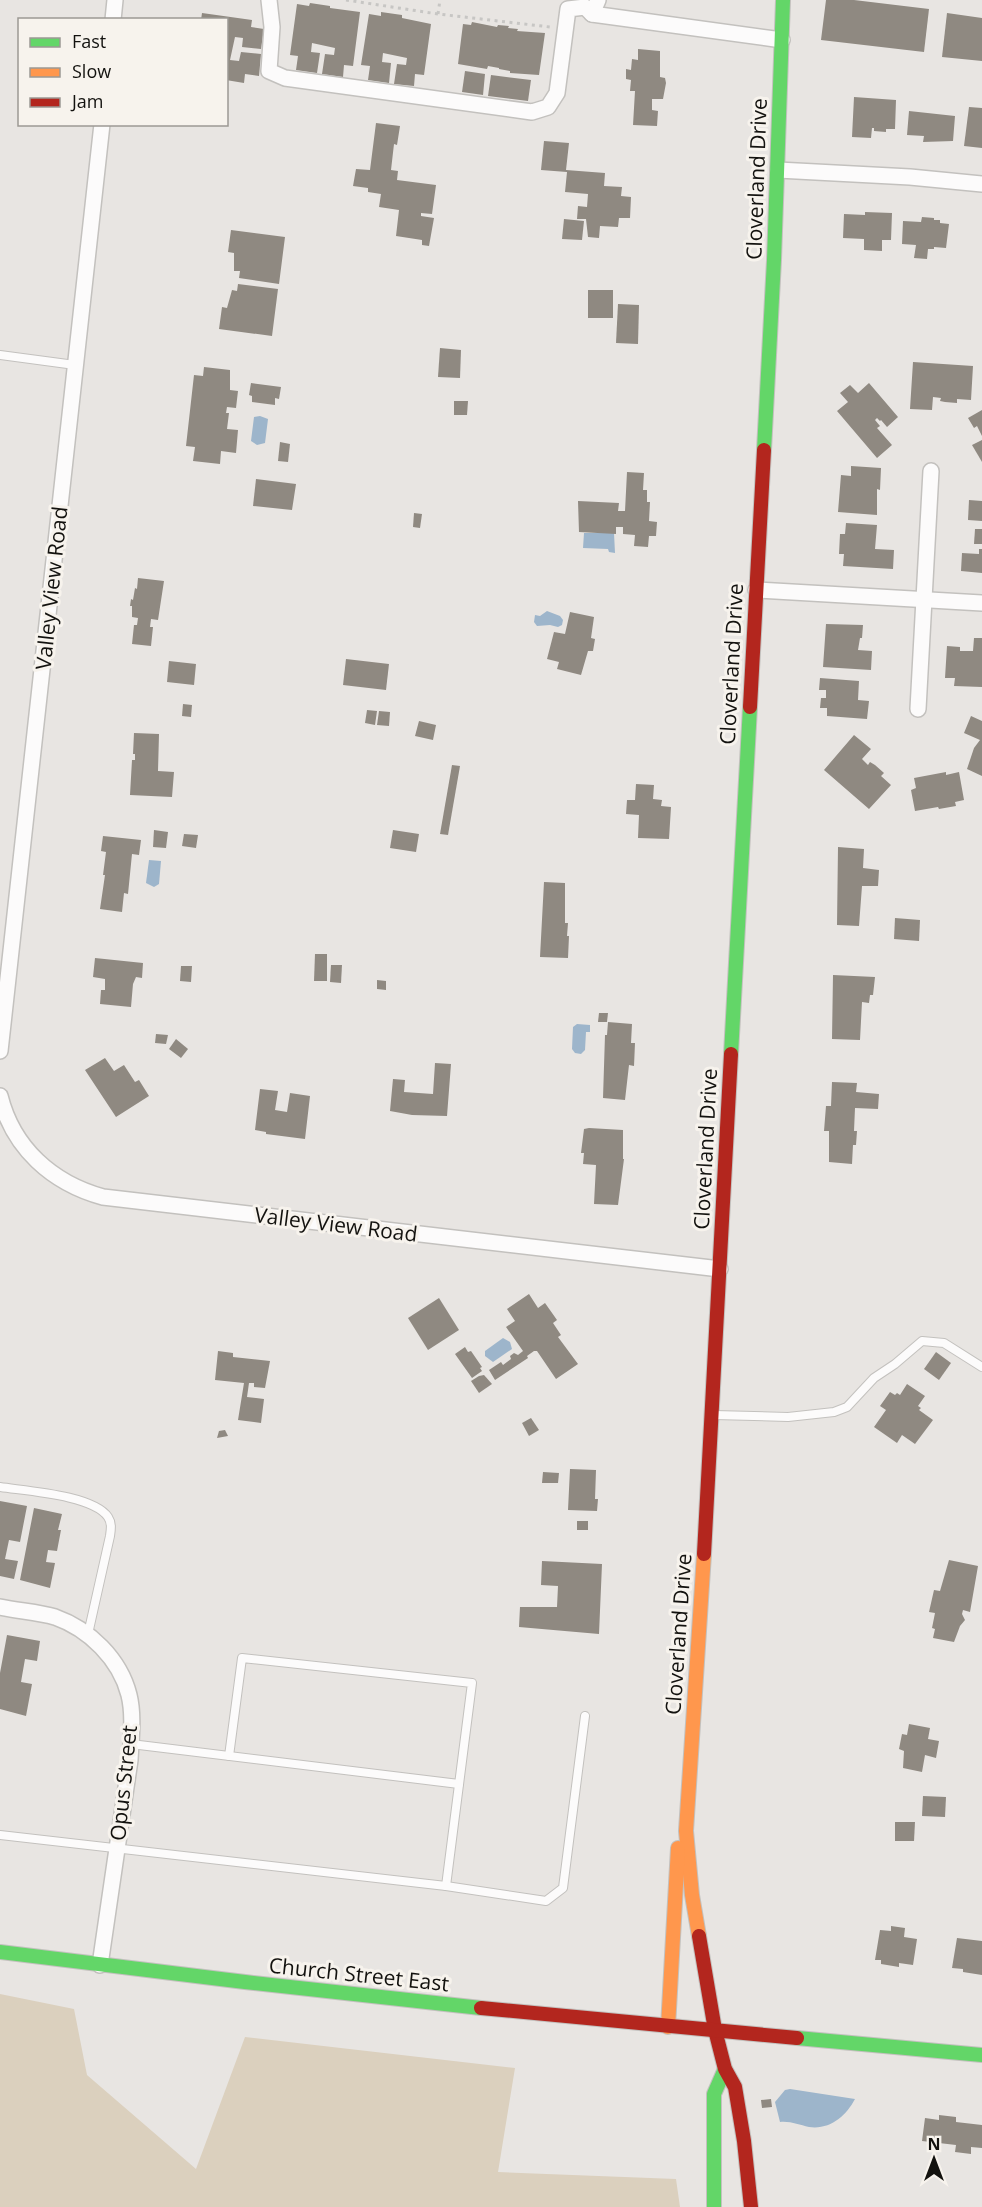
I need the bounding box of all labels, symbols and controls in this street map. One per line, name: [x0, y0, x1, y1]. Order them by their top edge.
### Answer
legend: [18, 18, 228, 126]
text: Fast: [72, 29, 106, 53]
text: Slow: [72, 59, 111, 83]
text: Jam: [70, 89, 104, 113]
street label: Cloverland Drive: [739, 98, 773, 260]
street label: Valley View Road: [29, 505, 73, 671]
street label: Cloverland Drive: [713, 583, 749, 745]
street label: Cloverland Drive: [687, 1068, 723, 1230]
street label: Valley View Road: [253, 1200, 419, 1248]
street label: Cloverland Drive: [658, 1552, 698, 1716]
street label: Opus Street: [103, 1724, 143, 1842]
street label: Church Street East: [268, 1951, 450, 1997]
north arrow: [904, 2129, 964, 2189]
text: N: [927, 2133, 941, 2155]

